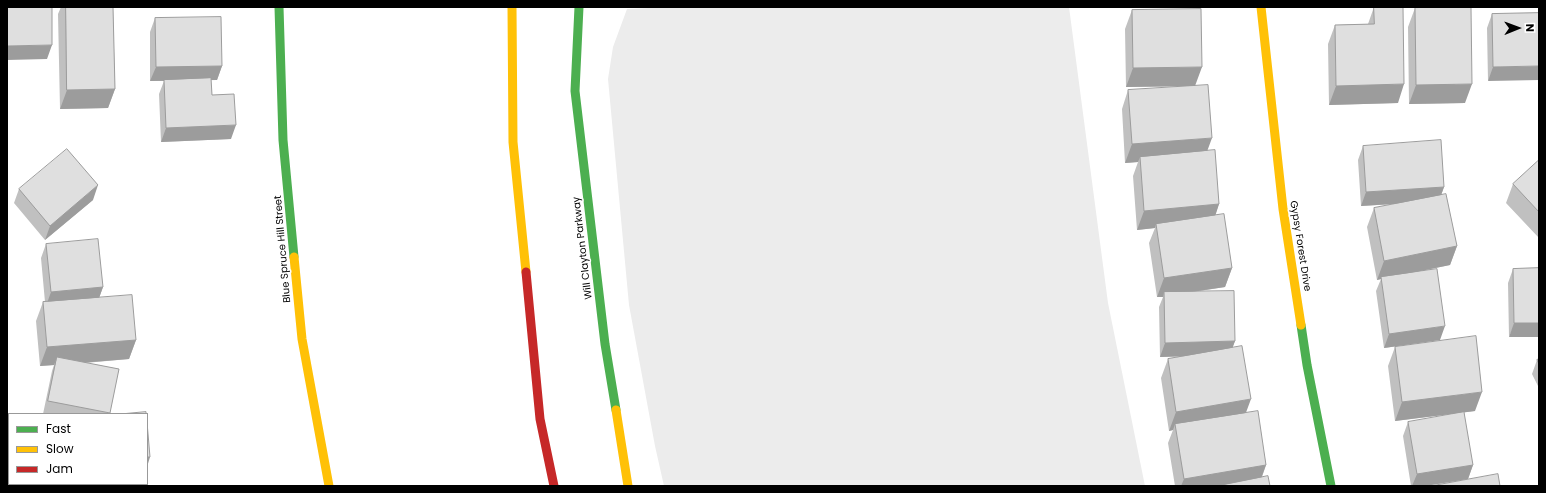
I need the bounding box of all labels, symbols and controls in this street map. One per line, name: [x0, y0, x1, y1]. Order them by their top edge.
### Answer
north arrow: [1498, 8, 1538, 48]
text: N: [1522, 24, 1538, 32]
street label: Blue Spruce Hill Street: [272, 195, 294, 303]
street label: Will Clayton Parkway: [571, 196, 595, 300]
street label: Gypsy Forest Drive: [1287, 200, 1313, 292]
legend: [8, 413, 148, 485]
text: Fast: [46, 420, 71, 437]
text: Slow: [46, 440, 74, 457]
text: Jam: [46, 460, 73, 477]

